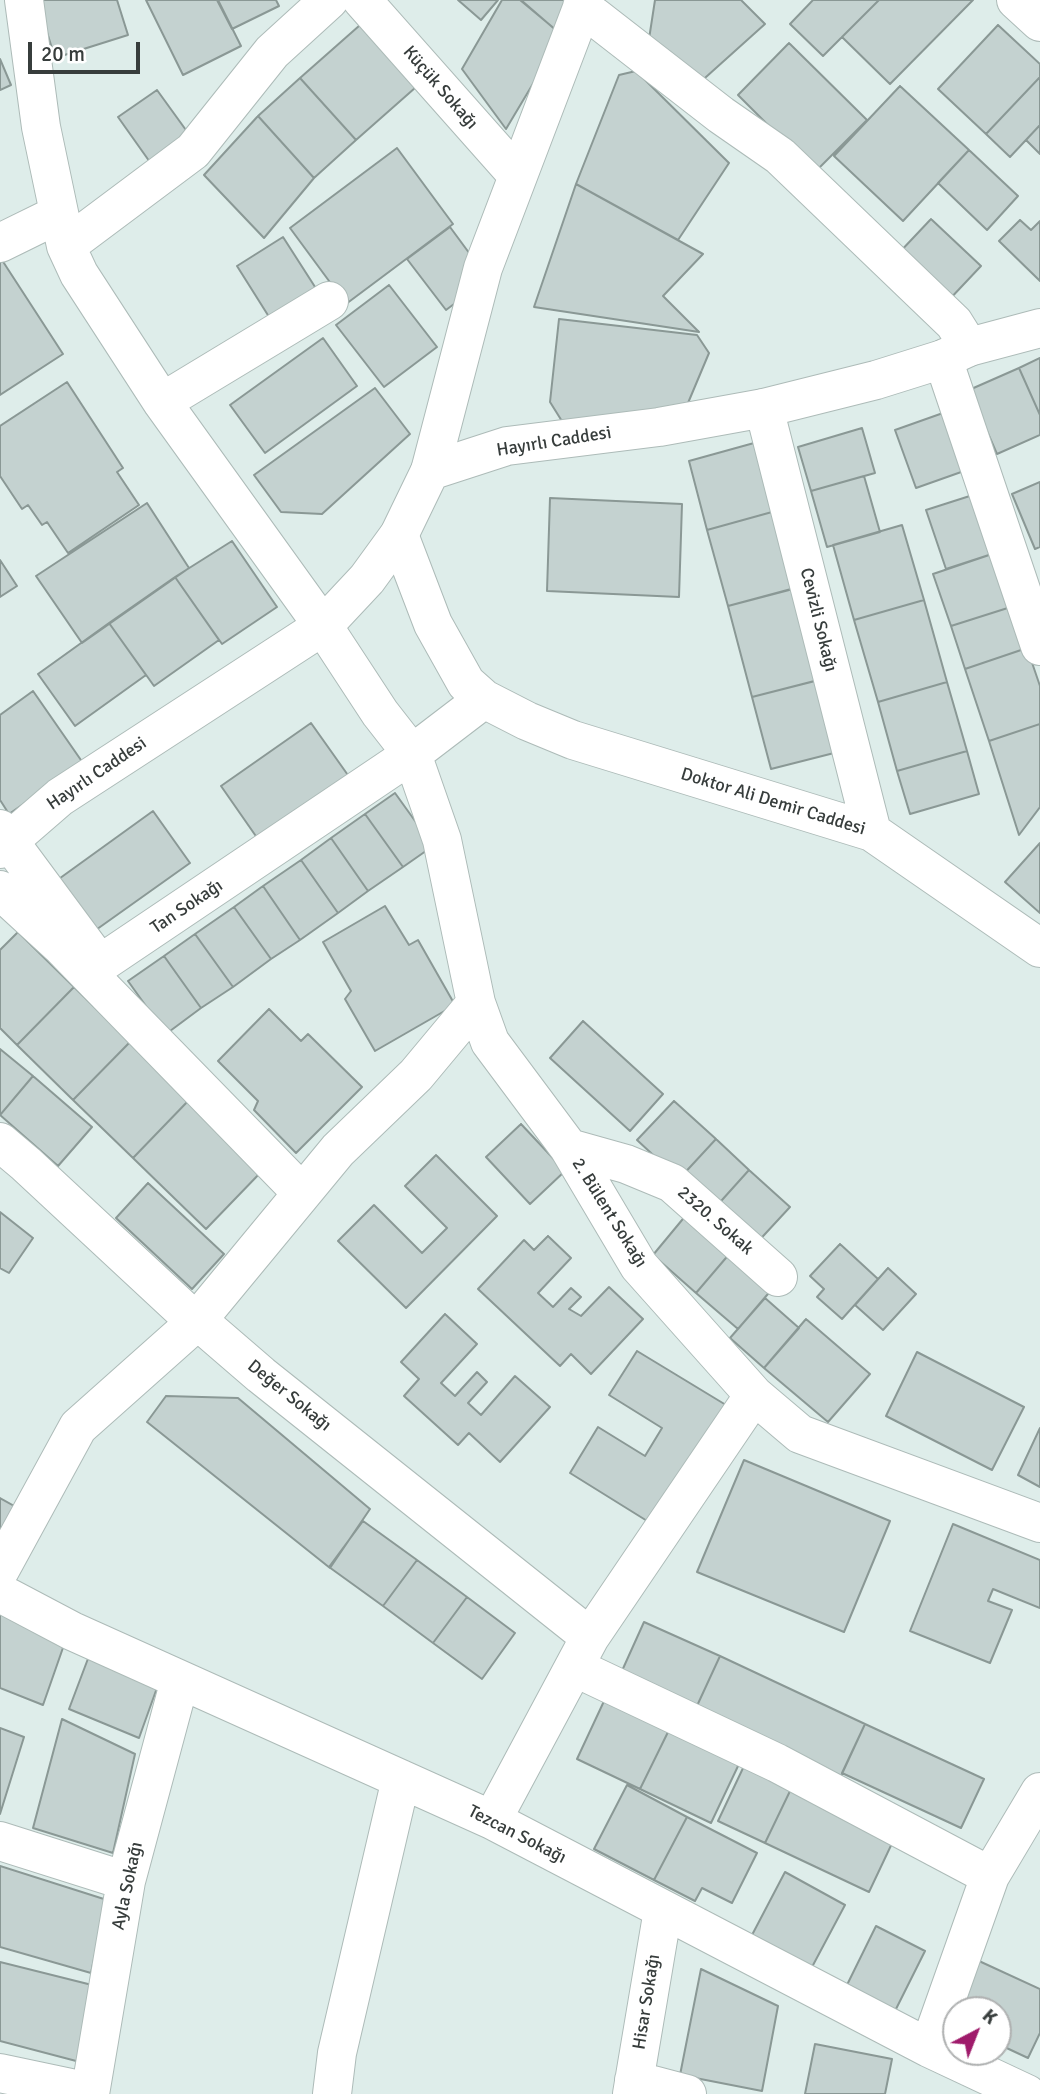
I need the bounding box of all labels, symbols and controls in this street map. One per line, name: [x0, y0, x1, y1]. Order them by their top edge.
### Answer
scale bar: [32, 28, 144, 72]
text: 20 m: [41, 41, 85, 67]
street label: Küçük Sokağı: [398, 42, 482, 134]
street label: Hayırlı Caddesi: [495, 422, 613, 462]
street label: Cevizli Sokağı: [795, 566, 841, 674]
street label: Hayırlı Caddesi: [43, 733, 151, 815]
street label: Doktor Ali Demir Caddesi: [678, 764, 868, 840]
street label: Tan Sokağı: [147, 875, 227, 939]
street label: 2. Bülent Sokağı: [567, 1154, 651, 1272]
street label: 2320. Sokak: [672, 1182, 758, 1260]
street label: Değer Sokağı: [243, 1356, 335, 1436]
street label: Tezcan Sokağı: [464, 1801, 570, 1869]
street label: Ayla Sokağı: [108, 1840, 148, 1932]
street label: Hisar Sokağı: [629, 1953, 665, 2051]
north arrow: [942, 1996, 1012, 2066]
text: K: [977, 2004, 1002, 2030]

